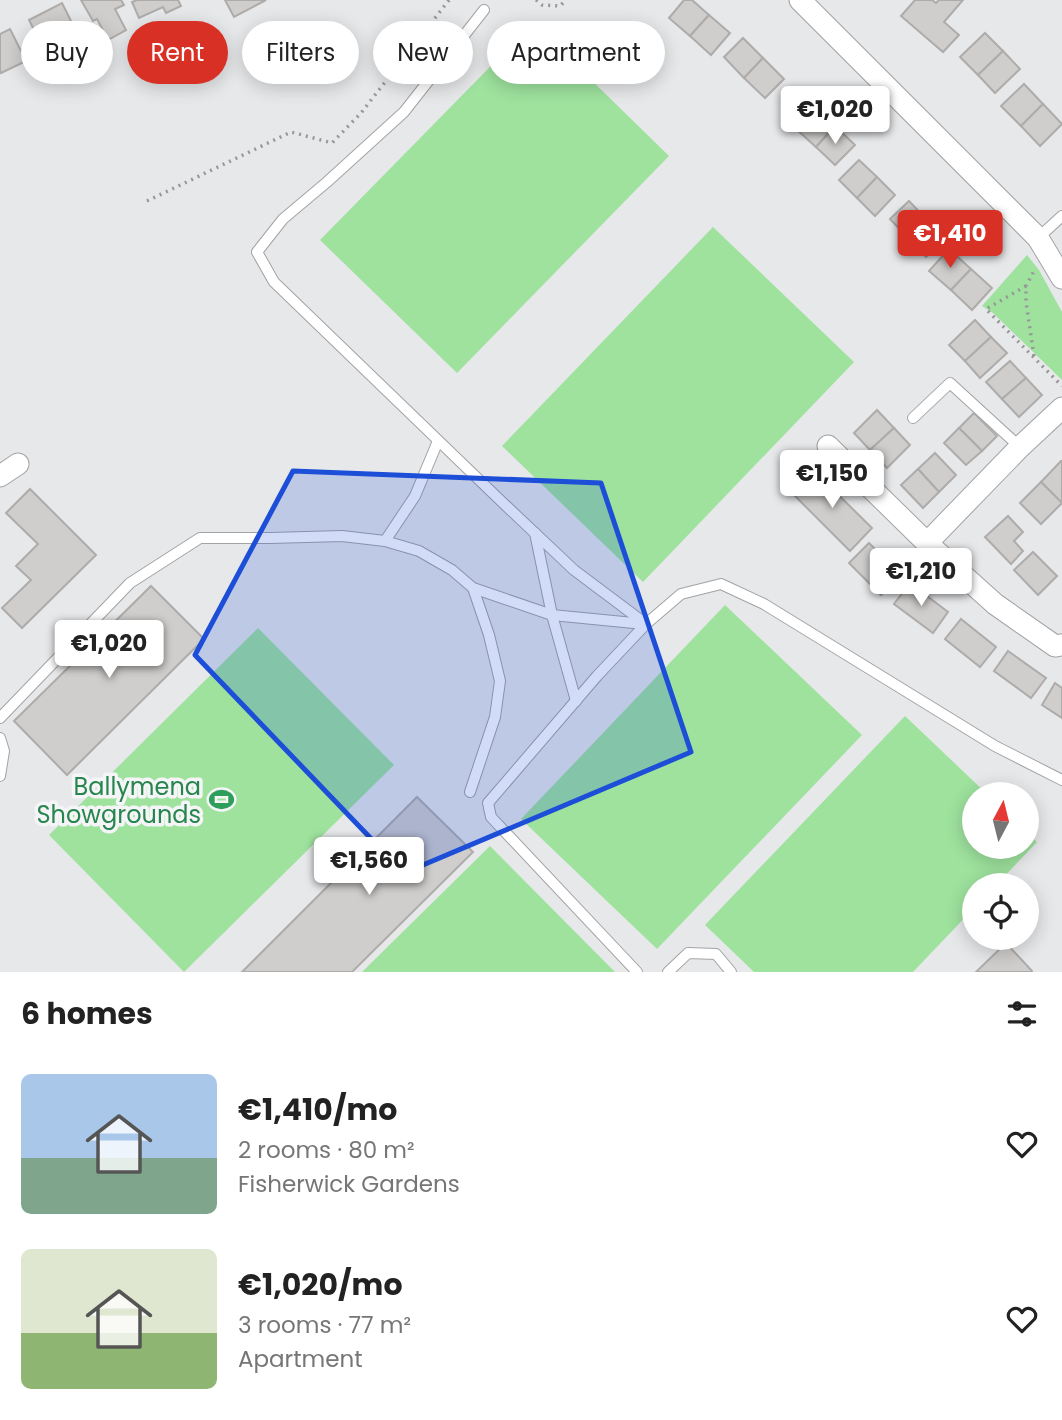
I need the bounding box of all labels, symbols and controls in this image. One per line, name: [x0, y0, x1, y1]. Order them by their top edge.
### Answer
chip: Buy: [21, 21, 113, 84]
chip: Rent: [127, 21, 228, 84]
chip: Filters: [242, 21, 359, 84]
chip: New: [373, 21, 473, 84]
chip: Apartment: [487, 21, 665, 84]
pin: €1,020: [778, 86, 892, 146]
text: €1,020: [797, 93, 873, 125]
pin: €1,410: [893, 210, 1007, 270]
text: €1,410: [914, 217, 986, 249]
pin: €1,150: [775, 450, 889, 510]
text: €1,150: [796, 457, 868, 489]
pin: €1,210: [864, 548, 978, 608]
text: €1,210: [886, 555, 956, 587]
pin: €1,020: [52, 620, 166, 680]
text: €1,020: [71, 627, 147, 659]
place label: Ballymena Showgrounds: [37, 770, 201, 831]
north arrow: [962, 782, 1040, 859]
map controls: [962, 782, 1039, 950]
sports icon: Ballymena Showgrounds: [207, 786, 235, 814]
pin: €1,560: [312, 838, 426, 897]
text: €1,560: [330, 844, 408, 876]
button: locate: [962, 873, 1039, 950]
text: 6 homes: [21, 992, 153, 1035]
icon: filters: [1003, 995, 1041, 1033]
text: €1,410/mo: [238, 1088, 397, 1131]
icon: home: [77, 1102, 161, 1186]
icon: heart: [1003, 1125, 1041, 1163]
text: 2 rooms · 80 m²: [238, 1134, 415, 1166]
text: Fisherwick Gardens: [238, 1168, 460, 1200]
text: €1,020/mo: [238, 1263, 403, 1306]
icon: home: [77, 1277, 161, 1361]
icon: heart: [1003, 1300, 1041, 1338]
text: 3 rooms · 77 m²: [238, 1309, 411, 1341]
text: Apartment: [238, 1343, 363, 1375]

